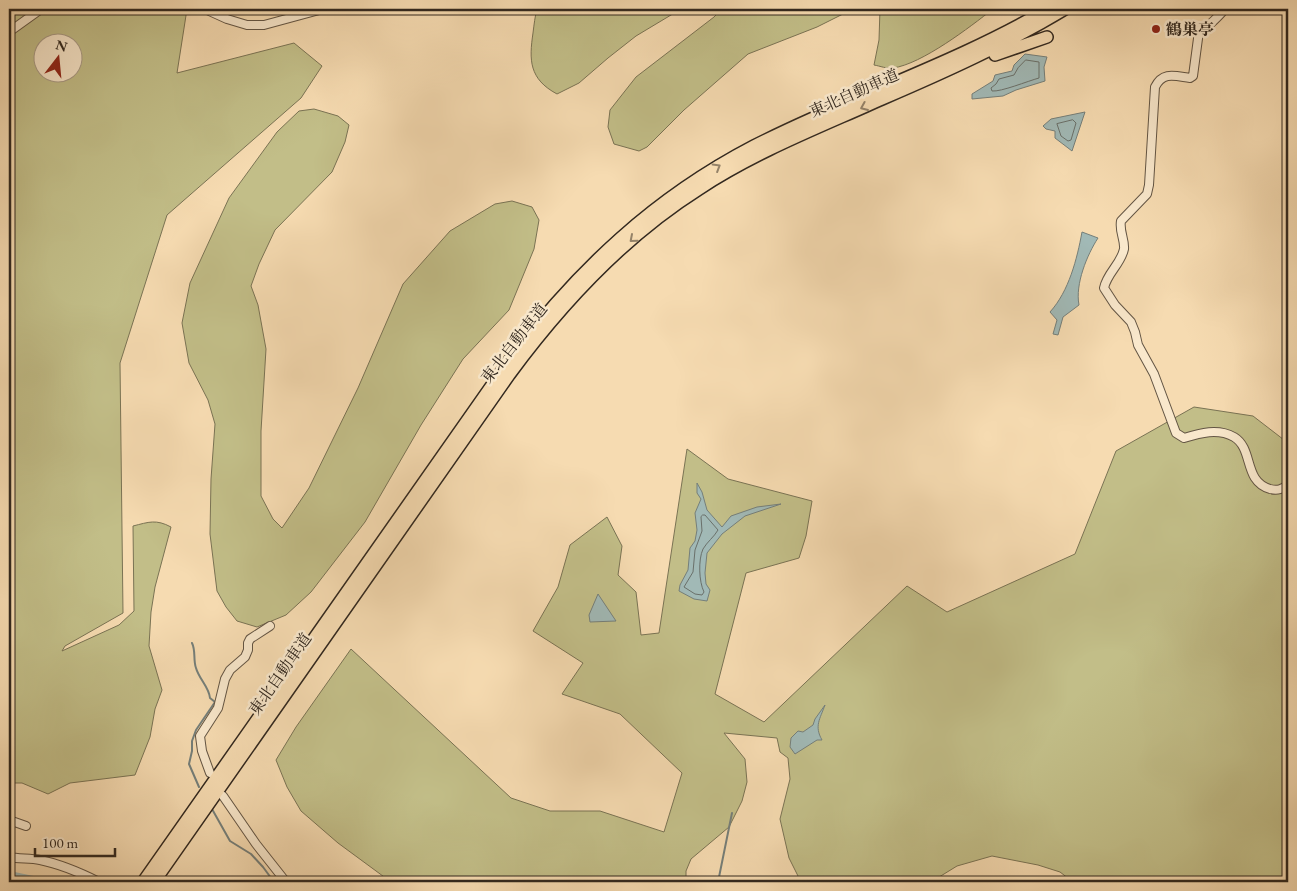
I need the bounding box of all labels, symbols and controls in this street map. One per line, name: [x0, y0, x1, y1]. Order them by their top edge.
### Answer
place label: 鶴巣亭: [1166, 19, 1214, 40]
marker: 鶴巣亭: [1150, 23, 1162, 35]
north arrow: [32, 32, 82, 82]
text: N: [54, 35, 70, 56]
street label: 東北自動車道: [806, 64, 902, 122]
one-way arrow: [860, 101, 869, 112]
one-way arrow: [712, 163, 721, 173]
one-way arrow: [630, 233, 639, 241]
street label: 東北自動車道: [476, 299, 552, 387]
street label: 東北自動車道: [244, 629, 316, 719]
scale bar: [35, 826, 115, 858]
text: 100 m: [42, 833, 79, 852]

